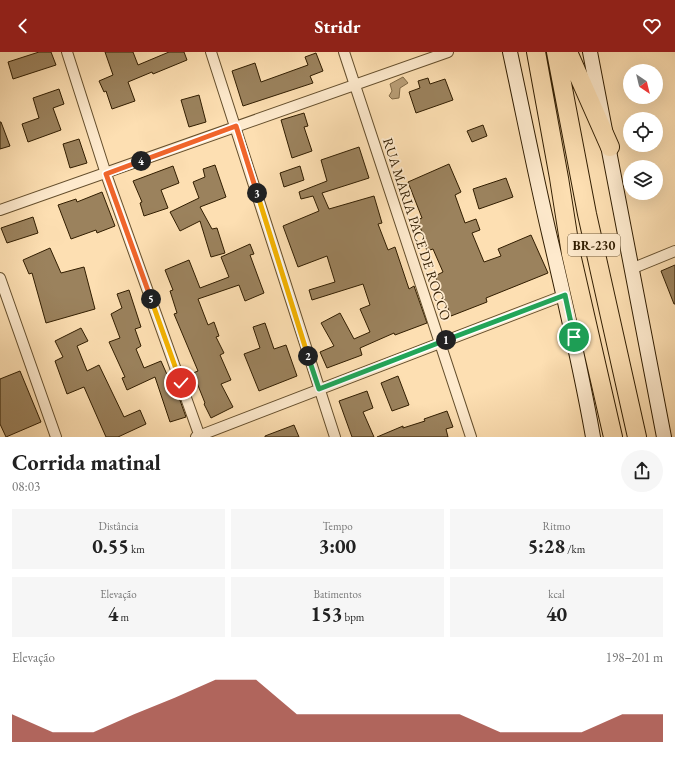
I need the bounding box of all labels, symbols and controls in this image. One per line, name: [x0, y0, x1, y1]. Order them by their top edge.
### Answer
icon: back: [12, 15, 34, 37]
text: Stridr: [315, 15, 360, 38]
icon: heart: [641, 15, 663, 37]
north arrow: [623, 64, 663, 104]
map controls: [623, 64, 663, 200]
button: locate: [623, 112, 663, 152]
street label: RUA MARIA PACE DE ROCCO: [379, 135, 455, 323]
pin: 4: [131, 151, 151, 171]
text: 4: [138, 154, 144, 168]
button: layers: [623, 160, 663, 200]
pin: 3: [247, 183, 267, 203]
text: 3: [254, 186, 260, 200]
road number: BR-230: [568, 234, 620, 256]
pin: 5: [141, 289, 161, 309]
text: 5: [148, 292, 154, 306]
pin: [557, 320, 591, 354]
icon: arrive: [563, 326, 585, 348]
pin: 1: [436, 330, 456, 350]
text: 1: [443, 333, 449, 347]
pin: 2: [298, 346, 318, 366]
text: 2: [305, 349, 311, 363]
pin: [164, 366, 198, 400]
icon: check: [170, 372, 192, 394]
text: Corrida matinal: [12, 448, 161, 477]
button: share: [621, 450, 663, 492]
text: 08:03: [12, 478, 40, 495]
text: Distância: [99, 519, 138, 533]
text: Tempo: [322, 519, 353, 533]
text: Ritmo: [543, 519, 571, 533]
text: 0.55: [92, 533, 129, 559]
text: 3:00: [319, 533, 356, 559]
text: 5:28: [528, 533, 565, 559]
text: km: [129, 542, 145, 556]
text: /km: [565, 542, 585, 556]
text: Elevação: [100, 587, 137, 601]
text: Batimentos: [313, 587, 362, 601]
text: kcal: [548, 587, 565, 601]
text: 4: [108, 601, 118, 627]
text: 153: [311, 601, 342, 627]
text: 40: [546, 601, 567, 627]
text: m: [118, 610, 129, 624]
text: bpm: [342, 610, 364, 624]
text: Elevação: [12, 649, 55, 666]
text: 198–201 m: [606, 649, 663, 666]

